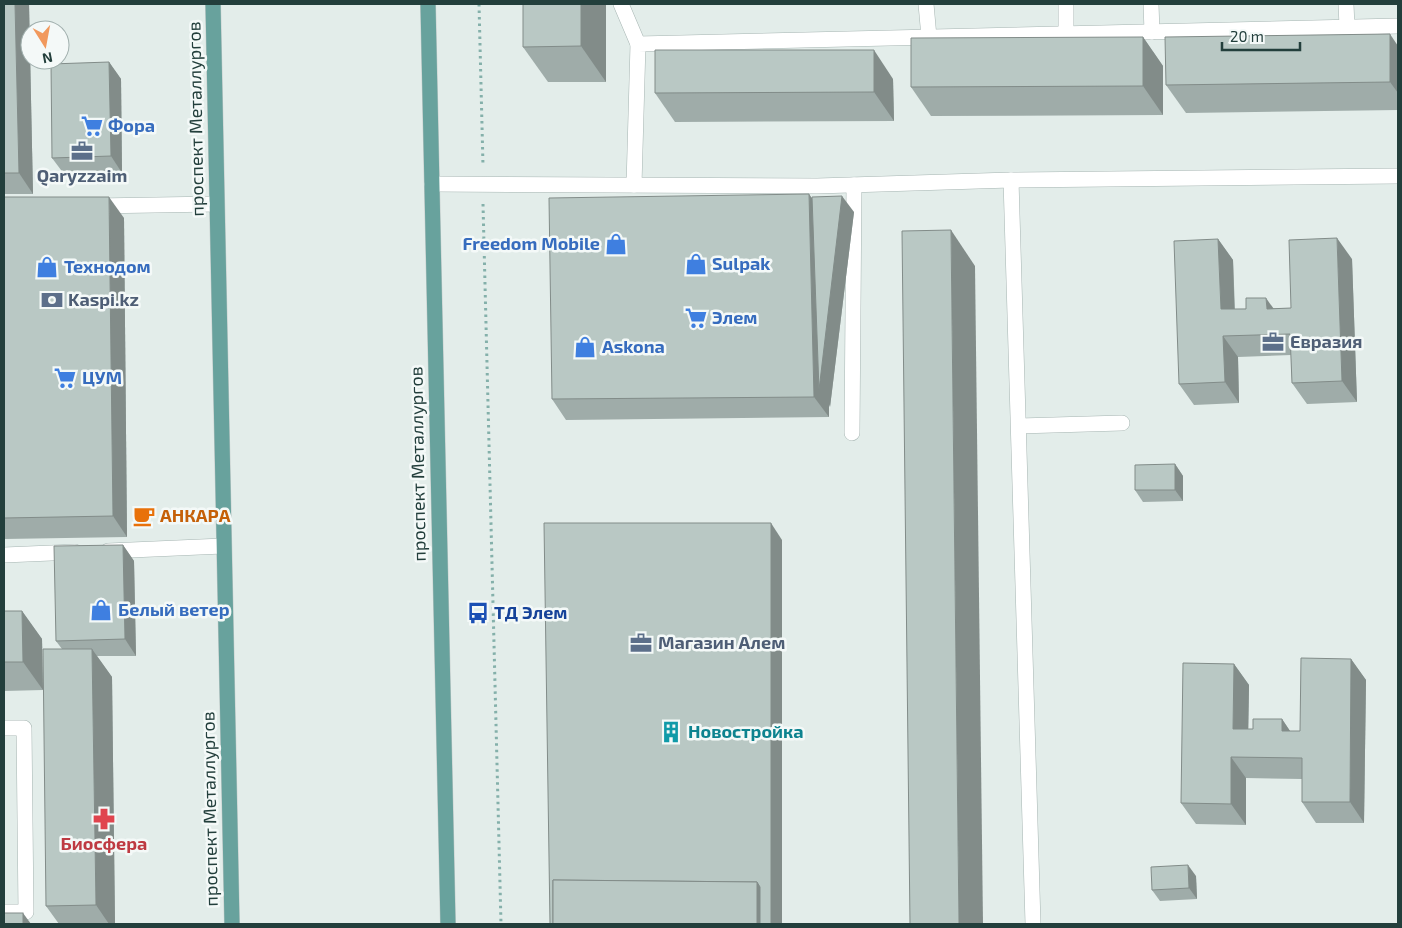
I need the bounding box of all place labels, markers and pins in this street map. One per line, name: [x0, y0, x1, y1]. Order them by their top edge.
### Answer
supermarket icon: Фора: [79, 113, 105, 139]
place label: Фора: [108, 114, 155, 136]
office icon: Qaryzzaim: [69, 138, 95, 164]
place label: Qaryzzaim: [37, 164, 127, 186]
shop icon: Freedom Mobile: [603, 231, 629, 257]
place label: Freedom Mobile: [462, 232, 600, 254]
shop icon: Sulpak: [683, 251, 709, 277]
place label: Sulpak: [712, 252, 770, 274]
shop icon: Технодом: [34, 254, 60, 280]
place label: Технодом: [64, 255, 151, 277]
bank icon: Kaspi.kz: [39, 287, 65, 313]
place label: Kaspi.kz: [68, 288, 139, 310]
supermarket icon: Элем: [683, 305, 709, 331]
place label: Элем: [712, 306, 758, 328]
office icon: Евразия: [1260, 329, 1286, 355]
place label: Евразия: [1290, 330, 1362, 352]
shop icon: Askona: [572, 334, 598, 360]
place label: Askona: [602, 335, 665, 357]
supermarket icon: ЦУМ: [52, 365, 78, 391]
place label: ЦУМ: [82, 366, 122, 388]
cafe icon: АНКАРА: [131, 503, 157, 529]
place label: АНКАРА: [160, 504, 231, 526]
shop icon: Белый ветер: [88, 597, 114, 623]
place label: Белый ветер: [118, 598, 230, 620]
bus stop icon: ТД Элем: [465, 600, 491, 626]
place label: ТД Элем: [494, 601, 568, 623]
office icon: Магазин Алем: [628, 630, 654, 656]
place label: Магазин Алем: [658, 631, 785, 653]
building icon: Новостройка: [658, 719, 684, 745]
place label: Новостройка: [688, 720, 804, 742]
pharmacy icon: Биосфера: [91, 806, 117, 832]
place label: Биосфера: [61, 832, 147, 854]

